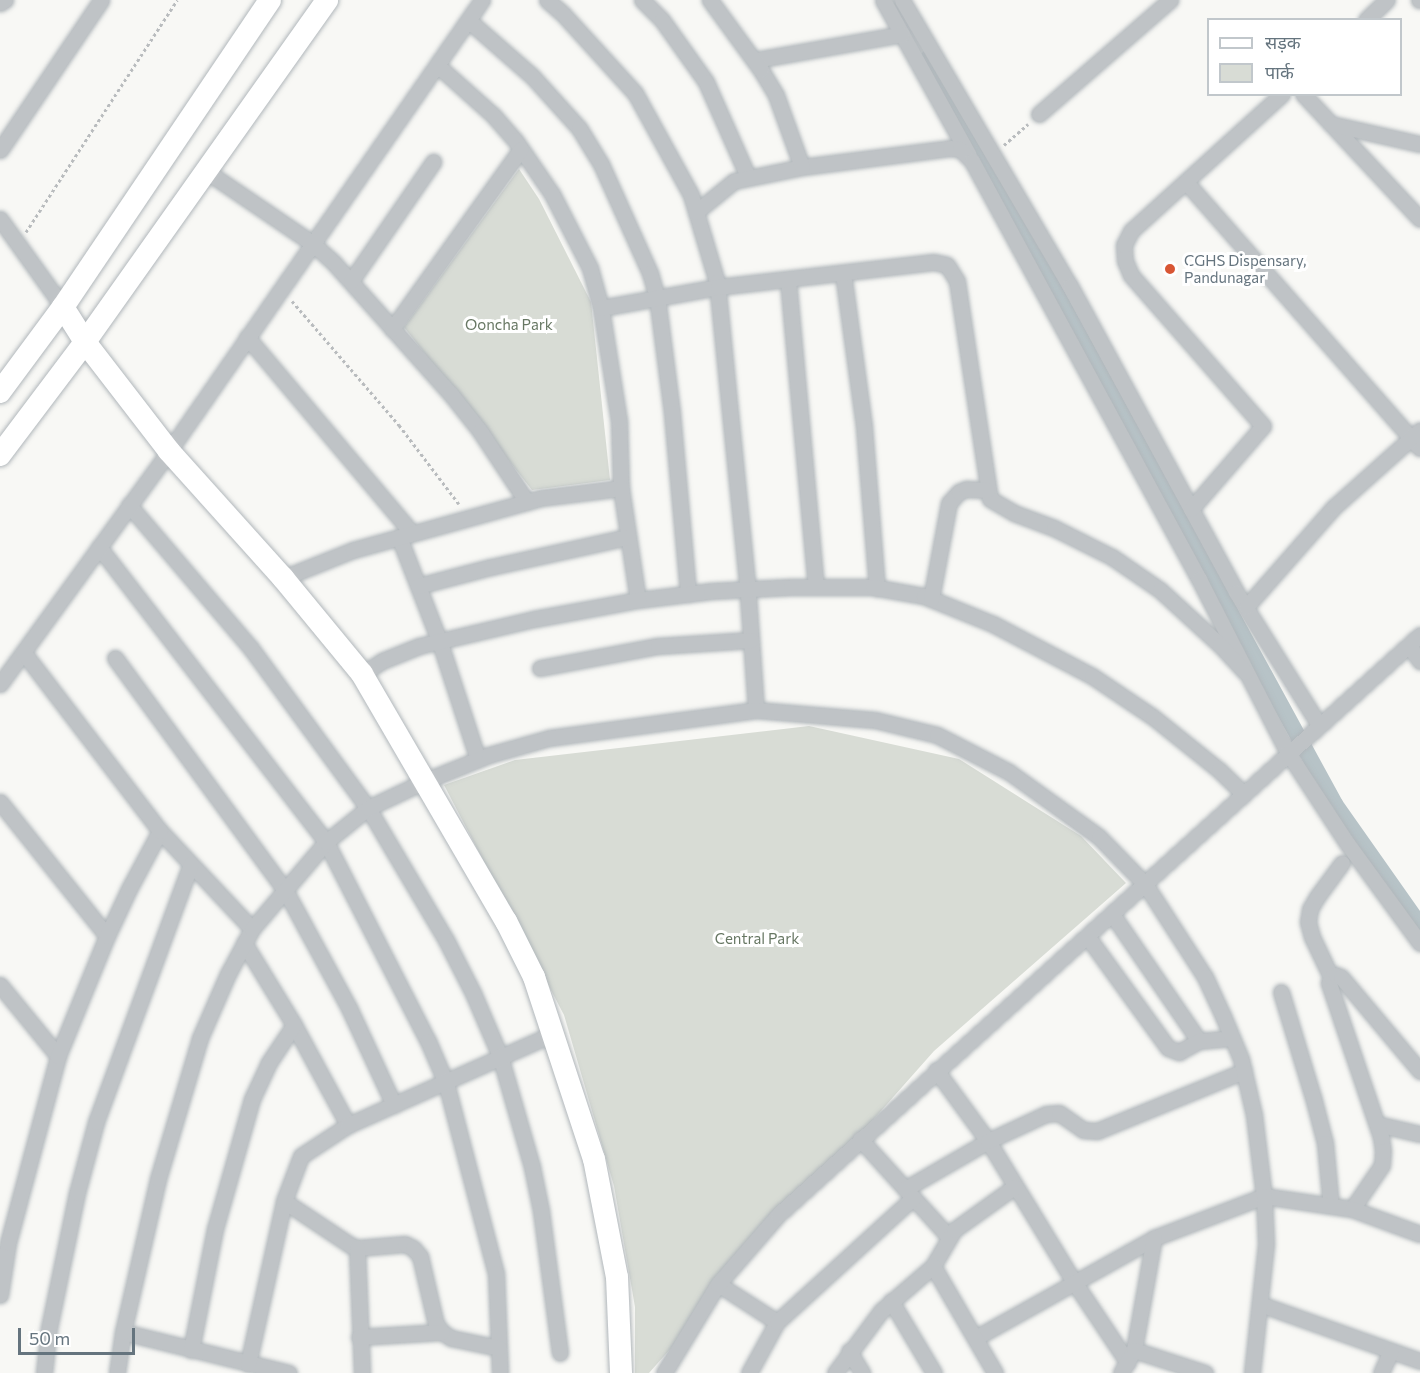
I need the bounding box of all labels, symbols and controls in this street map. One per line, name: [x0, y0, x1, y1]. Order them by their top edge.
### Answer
legend: [1207, 18, 1402, 96]
text: सड़क: [1265, 31, 1301, 53]
text: पार्क: [1265, 61, 1294, 83]
place label: CGHS Dispensary, Pandunagar: [1184, 251, 1306, 286]
marker: CGHS Dispensary, Pandunagar: [1161, 260, 1179, 278]
park label: Ooncha Park: [465, 316, 553, 334]
park label: Central Park: [715, 930, 799, 948]
scale bar: [21, 1316, 138, 1354]
text: 50 m: [29, 1327, 70, 1349]

